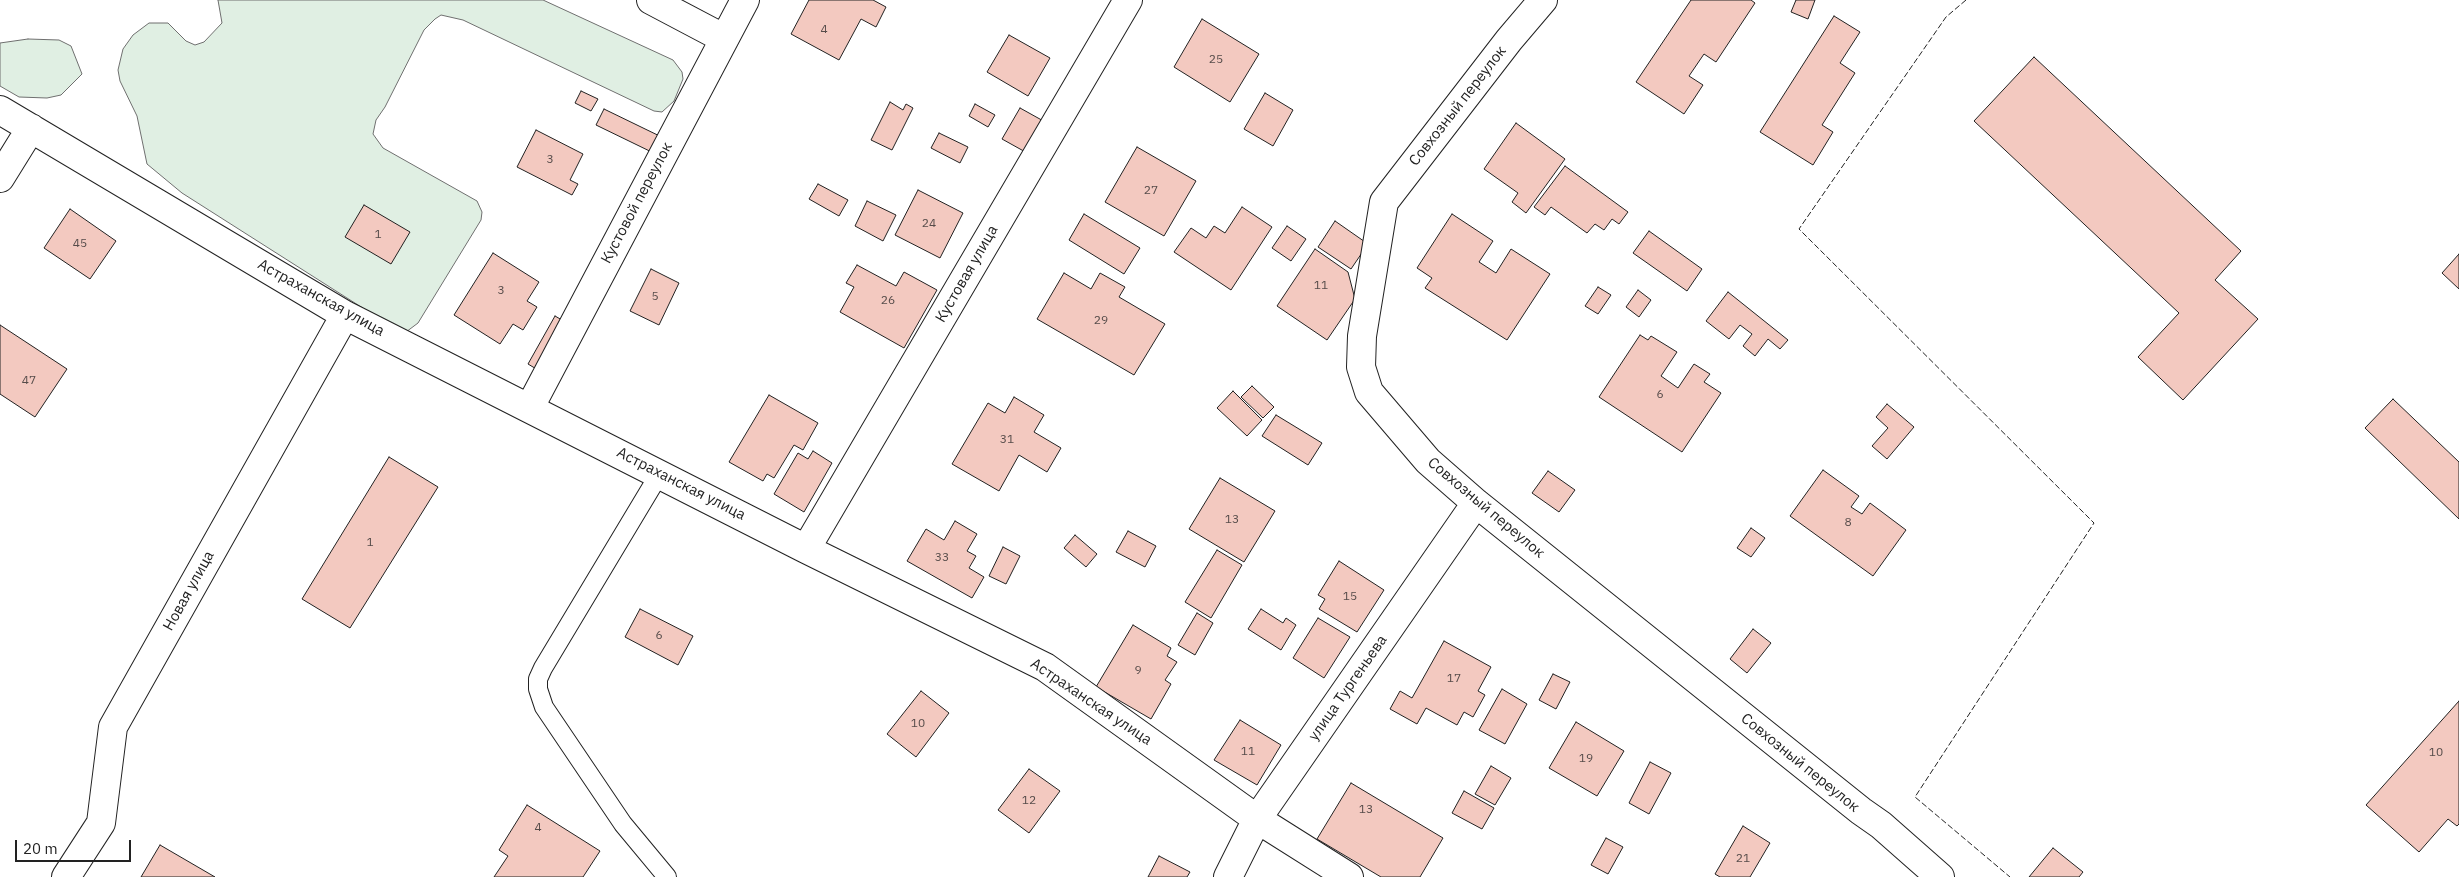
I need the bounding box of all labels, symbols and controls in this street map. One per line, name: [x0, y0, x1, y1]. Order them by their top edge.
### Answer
house number: 4: [820, 23, 828, 37]
street label: Совхозный переулок: [1406, 42, 1510, 170]
house number: 25: [1209, 53, 1223, 67]
street label: Кустовой переулок: [597, 139, 677, 267]
house number: 3: [546, 153, 554, 167]
house number: 27: [1144, 184, 1158, 198]
house number: 24: [922, 217, 936, 231]
street label: Кустовая улица: [932, 222, 1002, 326]
house number: 1: [374, 228, 382, 242]
house number: 45: [73, 237, 87, 251]
street label: Астраханская улица: [254, 256, 388, 340]
house number: 11: [1314, 279, 1328, 293]
house number: 3: [497, 284, 505, 298]
house number: 5: [651, 290, 659, 304]
house number: 26: [881, 294, 895, 308]
house number: 29: [1094, 314, 1108, 328]
house number: 47: [22, 374, 36, 388]
house number: 6: [1656, 388, 1664, 402]
house number: 31: [1000, 433, 1014, 447]
street label: Астраханская улица: [614, 444, 748, 524]
street label: Совхозный переулок: [1424, 454, 1548, 562]
house number: 13: [1225, 513, 1239, 527]
house number: 8: [1844, 516, 1852, 530]
house number: 1: [366, 536, 374, 550]
street label: Новая улица: [160, 548, 218, 634]
house number: 33: [935, 551, 949, 565]
house number: 15: [1343, 590, 1357, 604]
house number: 6: [655, 629, 663, 643]
street label: улица Тургеньева: [1305, 632, 1391, 744]
street label: Астраханская улица: [1027, 655, 1155, 749]
house number: 9: [1134, 664, 1142, 678]
house number: 17: [1447, 672, 1461, 686]
street label: Совхозный переулок: [1737, 710, 1863, 816]
house number: 10: [911, 717, 925, 731]
house number: 11: [1241, 745, 1255, 759]
house number: 10: [2429, 746, 2443, 760]
house number: 19: [1579, 752, 1593, 766]
house number: 12: [1022, 794, 1036, 808]
house number: 13: [1359, 803, 1373, 817]
house number: 4: [534, 821, 542, 835]
scale bar: [18, 830, 134, 862]
text: 20 m: [23, 839, 58, 858]
house number: 21: [1736, 852, 1750, 866]

